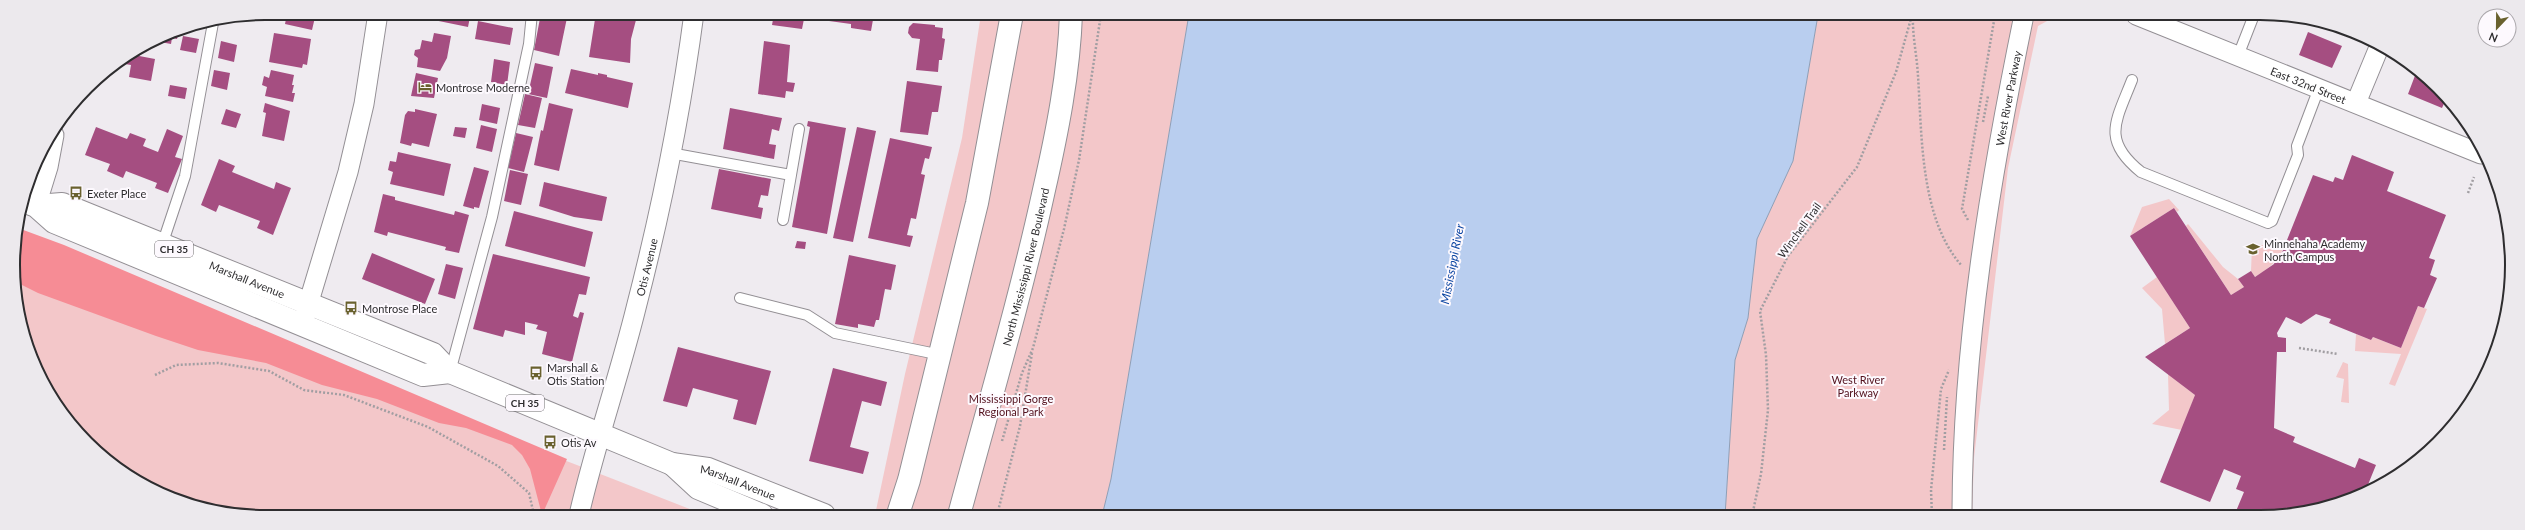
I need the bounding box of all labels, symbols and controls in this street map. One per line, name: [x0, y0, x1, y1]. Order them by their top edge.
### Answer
north arrow: [2477, 8, 2517, 48]
text: N: [2487, 30, 2499, 45]
street label: West River Parkway: [1992, 49, 2023, 147]
street label: East 32nd Street: [2269, 63, 2348, 106]
hotel icon: Montrose Moderne: [417, 79, 433, 95]
place label: Montrose Moderne: [436, 81, 530, 94]
bus stop icon: Exeter Place: [68, 185, 84, 201]
street label: North Mississippi River Boulevard: [999, 186, 1051, 347]
place label: Exeter Place: [87, 187, 146, 200]
street label: Winchell Trail: [1775, 200, 1823, 260]
water label: Mississippi River: [1437, 222, 1467, 305]
street label: Otis Avenue: [633, 237, 659, 297]
place label: Minnehaha Academy North Campus: [2264, 237, 2365, 263]
road number: CH 35: [155, 241, 193, 257]
school or university icon: Minnehaha Academy North Campus: [2245, 241, 2261, 257]
street label: Marshall Avenue: [208, 258, 287, 300]
bus stop icon: Montrose Place: [343, 300, 359, 316]
place label: Montrose Place: [362, 302, 437, 315]
place label: Marshall & Otis Station: [547, 361, 604, 387]
bus stop icon: Marshall & Otis Station: [528, 365, 544, 381]
park label: West River Parkway: [1832, 373, 1884, 399]
park label: Mississippi Gorge Regional Park: [969, 392, 1053, 418]
road number: CH 35: [506, 395, 544, 411]
bus stop icon: Otis Av: [542, 434, 558, 450]
place label: Otis Av: [561, 436, 597, 449]
street label: Marshall Avenue: [700, 462, 778, 502]

